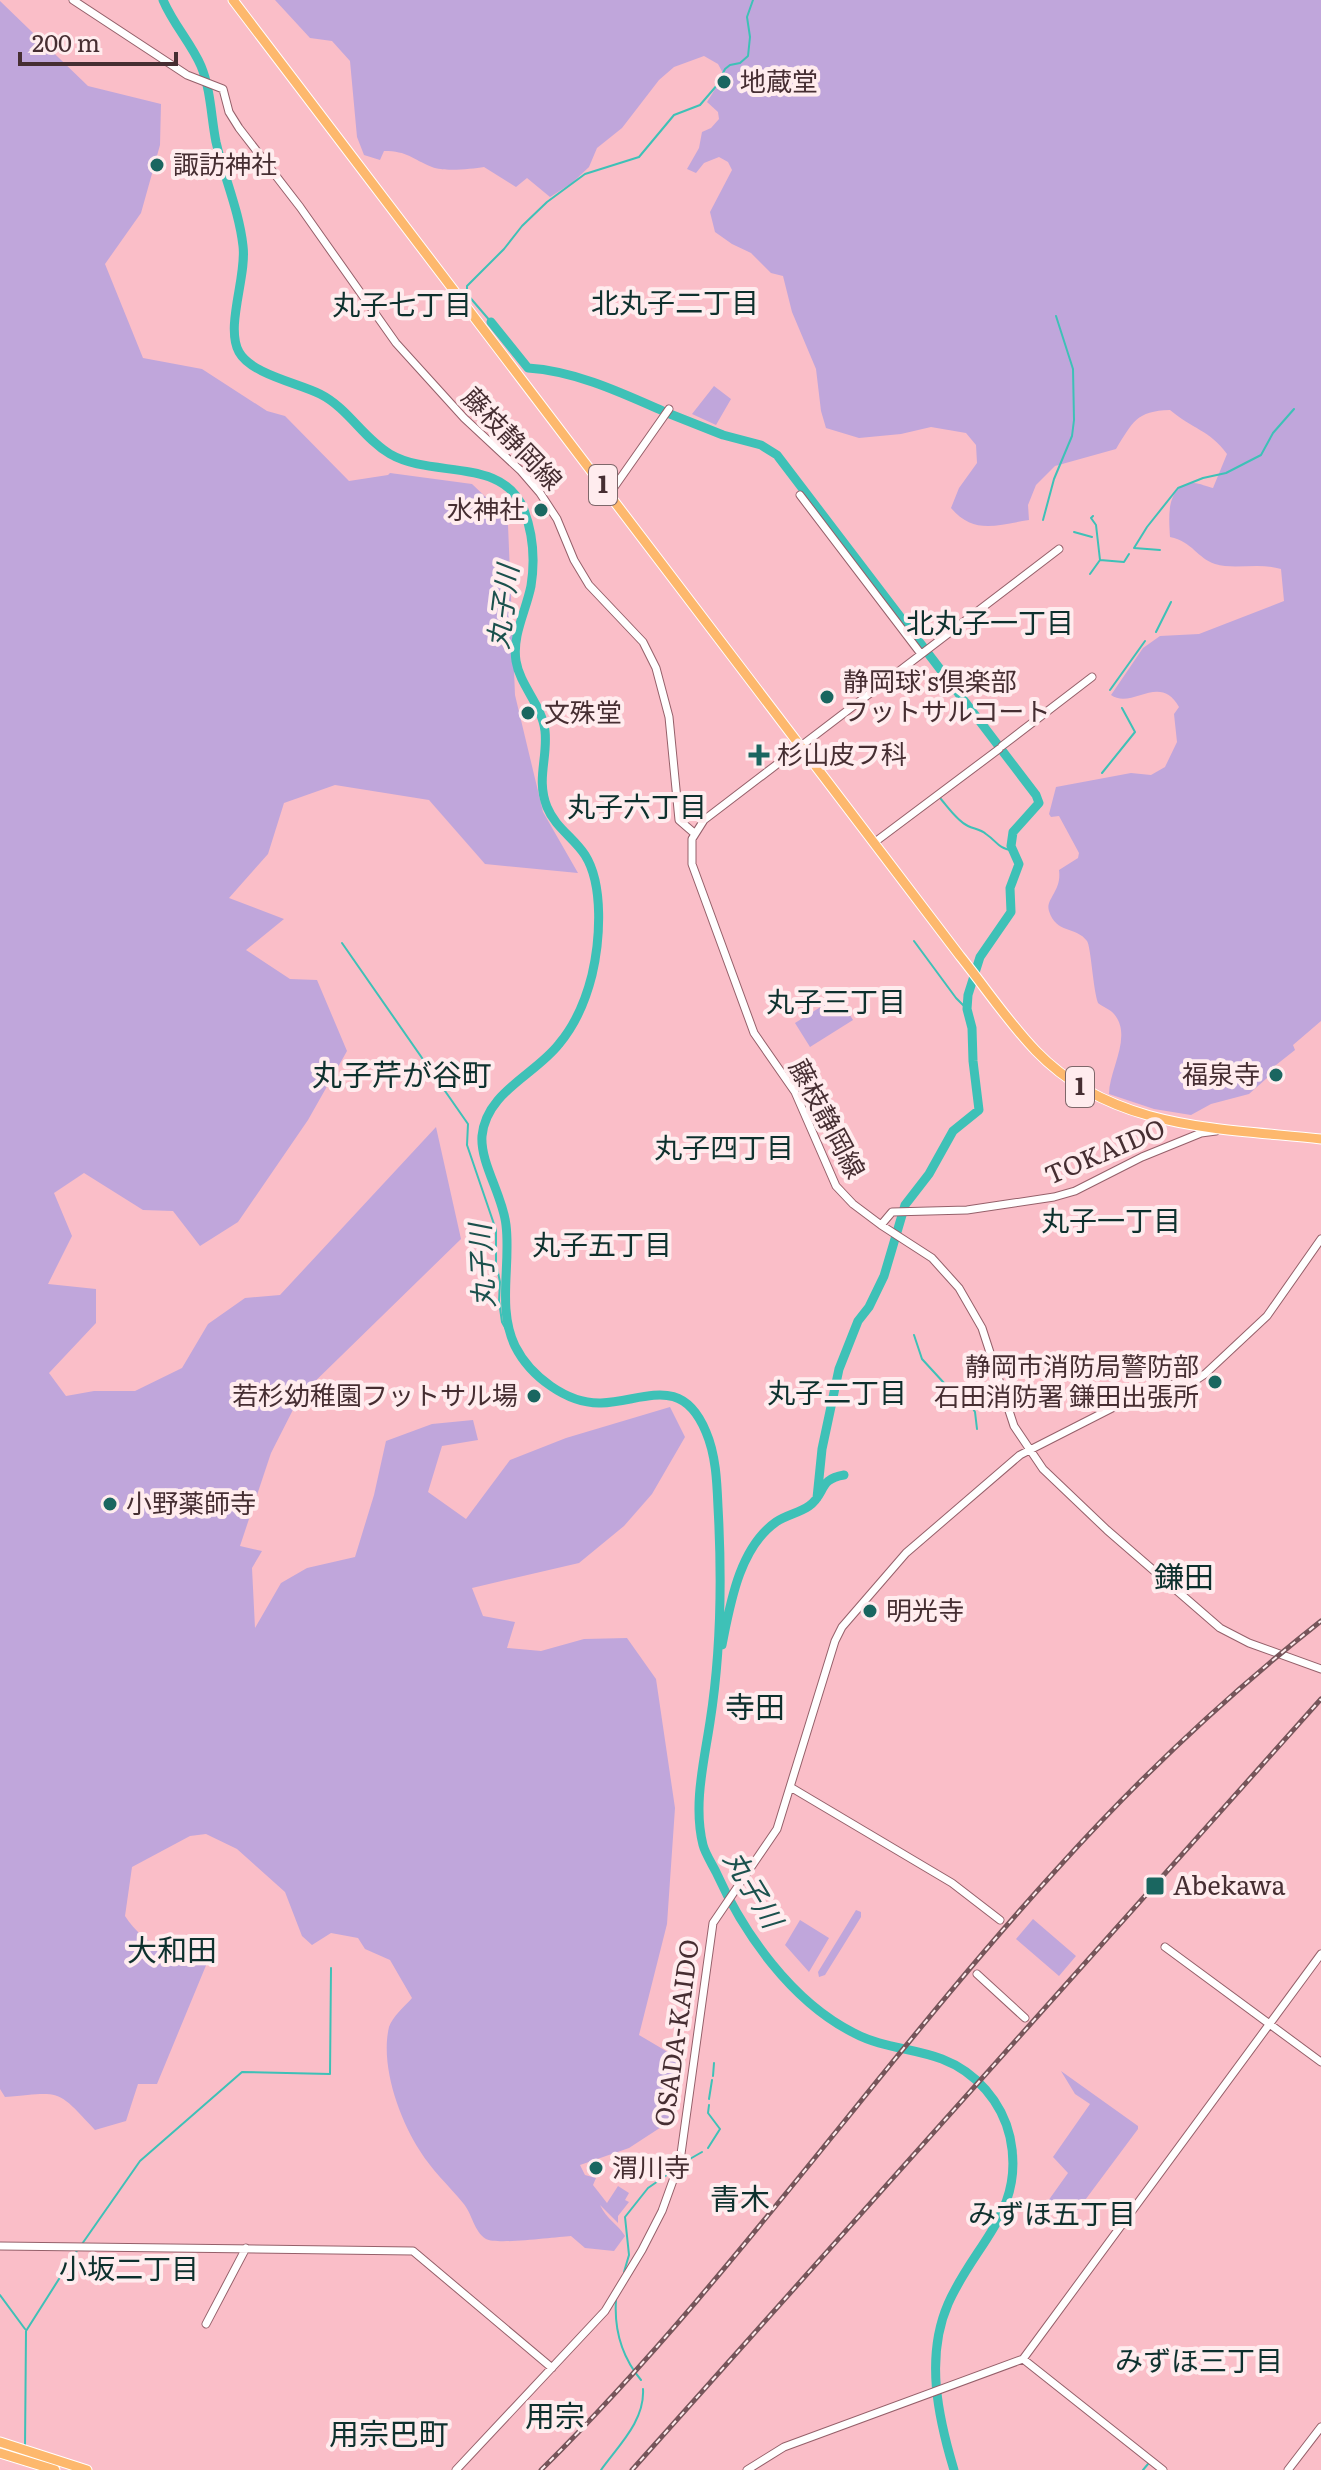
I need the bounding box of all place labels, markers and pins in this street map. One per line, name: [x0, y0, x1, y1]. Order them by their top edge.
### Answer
place label: 地蔵堂: [740, 60, 818, 99]
marker: 地蔵堂: [715, 73, 733, 91]
place label: 諏訪神社: [173, 143, 277, 182]
marker: 諏訪神社: [148, 156, 166, 174]
place label: 水神社: [447, 488, 525, 527]
marker: 水神社: [532, 501, 550, 519]
place label: 静岡球's倶楽部 フットサルコート: [843, 660, 1050, 729]
marker: 静岡球's倶楽部 フットサルコート: [818, 688, 836, 706]
place label: 文殊堂: [544, 691, 622, 730]
marker: 文殊堂: [519, 704, 537, 722]
place label: 杉山皮フ科: [777, 733, 907, 772]
marker: 杉山皮フ科: [748, 744, 770, 766]
place label: 福泉寺: [1182, 1053, 1260, 1092]
marker: 福泉寺: [1267, 1066, 1285, 1084]
place label: 静岡市消防局警防部 石田消防署 鎌田出張所: [934, 1345, 1199, 1414]
marker: 静岡市消防局警防部 石田消防署 鎌田出張所: [1206, 1373, 1224, 1391]
place label: 若杉幼稚園フットサル場: [232, 1374, 518, 1413]
marker: 若杉幼稚園フットサル場: [525, 1387, 543, 1405]
place label: 小野薬師寺: [126, 1482, 256, 1521]
marker: 小野薬師寺: [101, 1495, 119, 1513]
place label: 明光寺: [886, 1589, 964, 1628]
marker: 明光寺: [861, 1602, 879, 1620]
place label: Abekawa: [1173, 1864, 1285, 1903]
marker: Abekawa: [1144, 1875, 1166, 1897]
place label: 渭川寺: [612, 2146, 690, 2185]
marker: 渭川寺: [587, 2159, 605, 2177]

